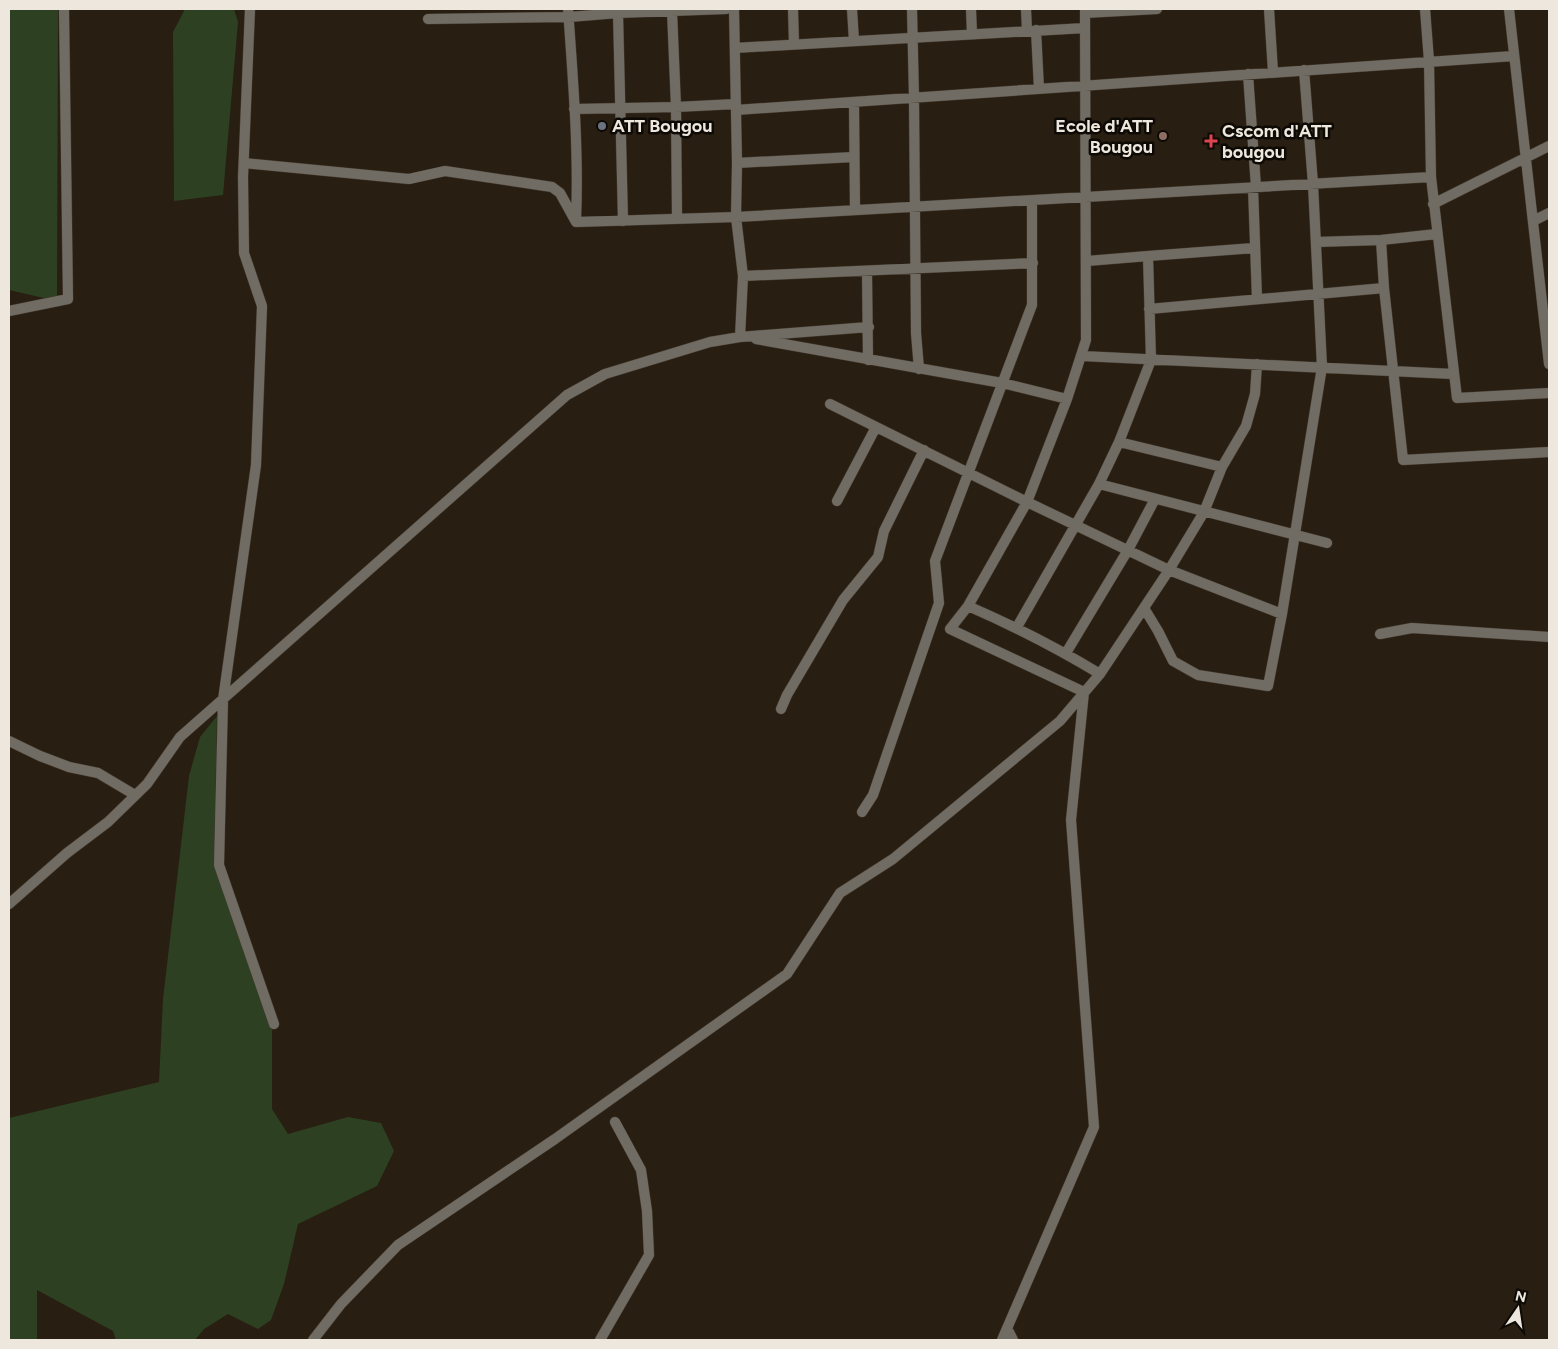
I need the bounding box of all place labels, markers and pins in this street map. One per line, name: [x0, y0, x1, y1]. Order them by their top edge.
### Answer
place label: ATT Bougou: [612, 115, 713, 137]
place label: Ecole d'ATT Bougou: [1055, 115, 1153, 158]
marker: ATT Bougou: [596, 120, 608, 132]
place label: Cscom d'ATT bougou: [1222, 120, 1332, 163]
marker: Ecole d'ATT Bougou: [1157, 130, 1169, 142]
marker: Cscom d'ATT bougou: [1204, 134, 1218, 148]

